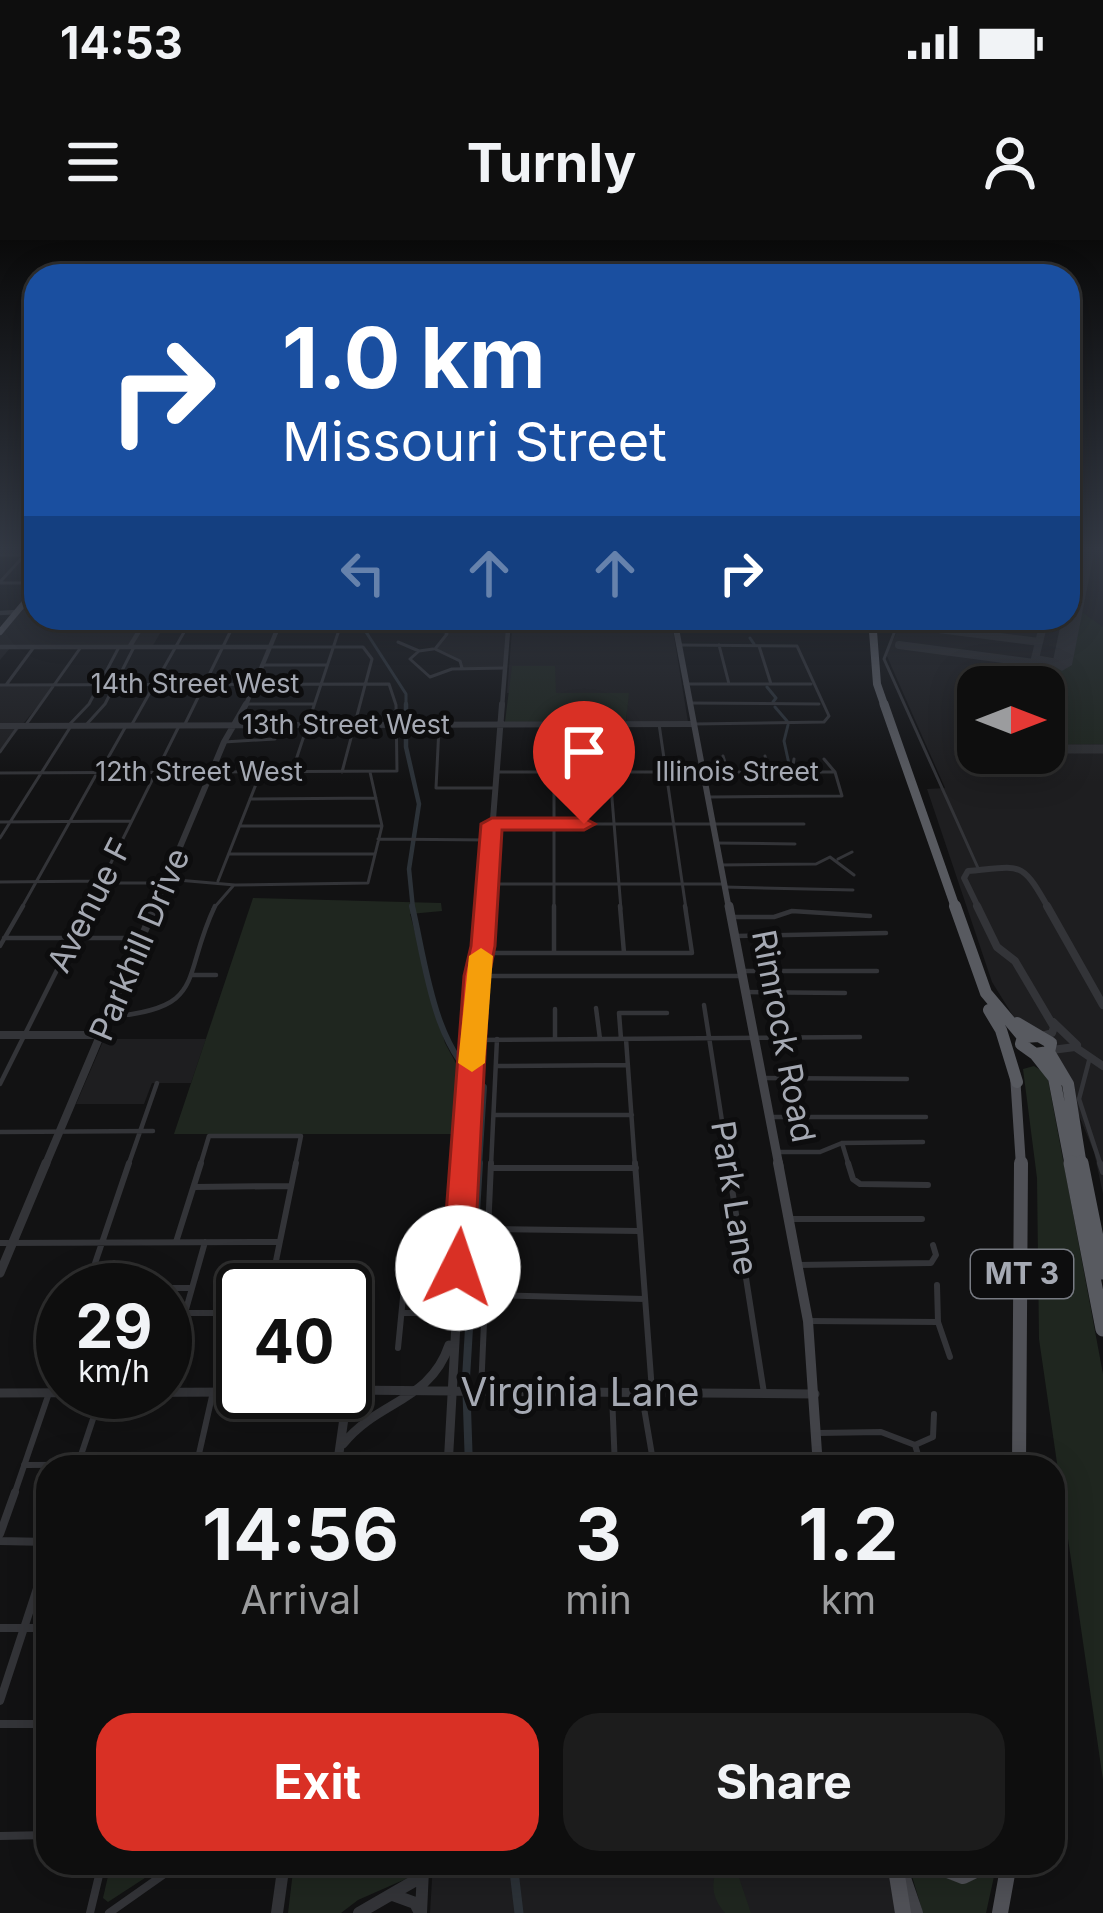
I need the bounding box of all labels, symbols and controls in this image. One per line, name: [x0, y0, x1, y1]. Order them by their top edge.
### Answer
text: 14:53: [60, 15, 183, 70]
icon: menu: [60, 129, 126, 195]
icon: person: [977, 129, 1043, 195]
text: Turnly: [467, 130, 636, 195]
text: 1.0 km: [282, 307, 546, 408]
icon: right: [84, 312, 240, 468]
text: Missouri Street: [282, 409, 667, 474]
icon: left: [330, 540, 396, 606]
icon: ahead: [456, 540, 522, 606]
icon: ahead: [582, 540, 648, 606]
icon: right: [708, 540, 774, 606]
north arrow: [957, 666, 1065, 774]
map controls: [957, 666, 1065, 774]
street label: 14th Street West: [91, 667, 299, 700]
pin: [533, 701, 635, 824]
street label: 13th Street West: [242, 708, 450, 741]
icon: arrive: [551, 719, 617, 785]
street label: 12th Street West: [95, 755, 303, 788]
street label: Illinois Street: [655, 755, 819, 788]
street label: Avenue F: [38, 831, 140, 979]
street label: Parkhill Drive: [80, 842, 198, 1046]
street label: Rimrock Road: [744, 926, 824, 1146]
street label: Park Lane: [703, 1118, 767, 1278]
position arrow: [395, 1205, 521, 1331]
road number: MT 3: [971, 1250, 1073, 1298]
speed limit sign: 40: [216, 1263, 372, 1419]
text: 29: [76, 1290, 152, 1362]
text: km/h: [78, 1353, 150, 1389]
street label: Virginia Lane: [461, 1368, 699, 1415]
text: 14:56: [202, 1490, 399, 1577]
text: 3: [575, 1490, 622, 1577]
text: 1.2: [798, 1490, 899, 1577]
text: Arrival: [241, 1576, 361, 1623]
text: min: [565, 1576, 632, 1623]
text: km: [821, 1576, 876, 1623]
button: Exit: [96, 1713, 539, 1851]
button: Share: [563, 1713, 1005, 1851]

